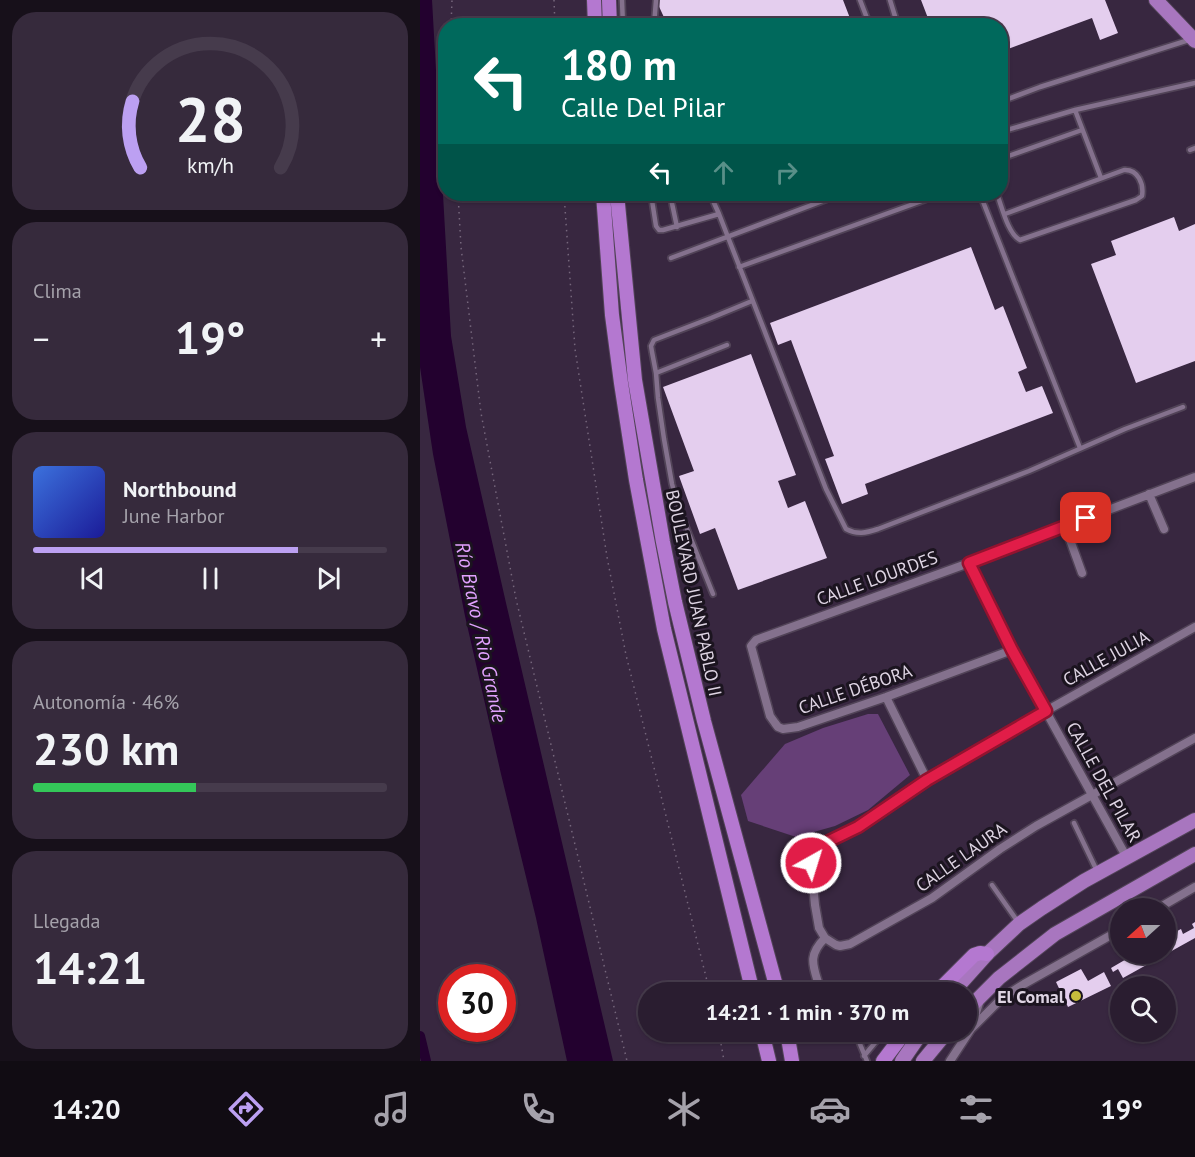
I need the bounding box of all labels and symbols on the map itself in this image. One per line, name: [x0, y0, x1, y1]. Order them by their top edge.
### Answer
street label: BOULEVARD JUAN PABLO II: [661, 487, 727, 699]
pin: [1060, 492, 1111, 543]
water label: Río Bravo / Rio Grande: [449, 539, 513, 725]
street label: CALLE LOURDES: [813, 545, 941, 611]
street label: CALLE JULIA: [1059, 625, 1154, 691]
street label: CALLE DÉBORA: [795, 659, 915, 719]
street label: CALLE DEL PILAR: [1061, 718, 1147, 846]
street label: CALLE LAURA: [911, 817, 1011, 897]
position arrow: [779, 831, 843, 895]
north arrow: [1110, 898, 1176, 964]
speed limit sign: 30: [438, 964, 516, 1042]
place label: El Comal: [997, 985, 1065, 1008]
marker: El Comal: [1069, 989, 1083, 1003]

